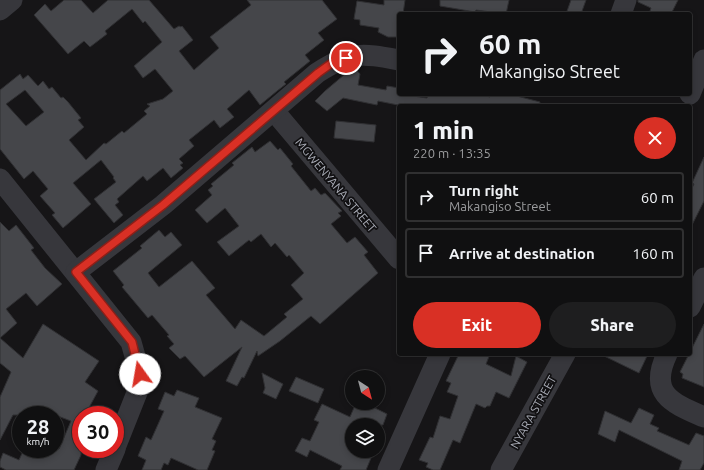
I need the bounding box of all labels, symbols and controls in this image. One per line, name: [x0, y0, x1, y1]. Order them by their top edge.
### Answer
icon: right: [413, 28, 465, 80]
text: 60 m: [479, 28, 541, 59]
pin: [329, 41, 363, 75]
icon: arrive: [335, 47, 357, 69]
text: Makangiso Street: [479, 61, 620, 81]
text: 1 min: [413, 117, 474, 144]
button: close: [634, 117, 676, 159]
street label: MGWENYANA STREET: [293, 135, 379, 235]
text: 220 m · 13:35: [413, 146, 491, 160]
text: Turn right: [449, 182, 519, 199]
icon: right: [415, 186, 437, 208]
text: 60 m: [641, 189, 674, 206]
text: Makangiso Street: [449, 199, 551, 213]
icon: arrive: [415, 242, 437, 264]
text: Arrive at destination: [449, 245, 595, 262]
text: 160 m: [632, 245, 674, 262]
button: Exit: [413, 302, 541, 348]
button: Share: [549, 302, 676, 348]
position arrow: [119, 353, 161, 395]
north arrow: [345, 370, 385, 410]
map controls: [345, 370, 385, 458]
street label: NYARA STREET: [508, 373, 559, 451]
speed limit sign: 30: [72, 406, 124, 458]
text: 28: [27, 415, 49, 438]
button: layers: [345, 418, 385, 458]
text: km/h: [26, 436, 50, 447]

